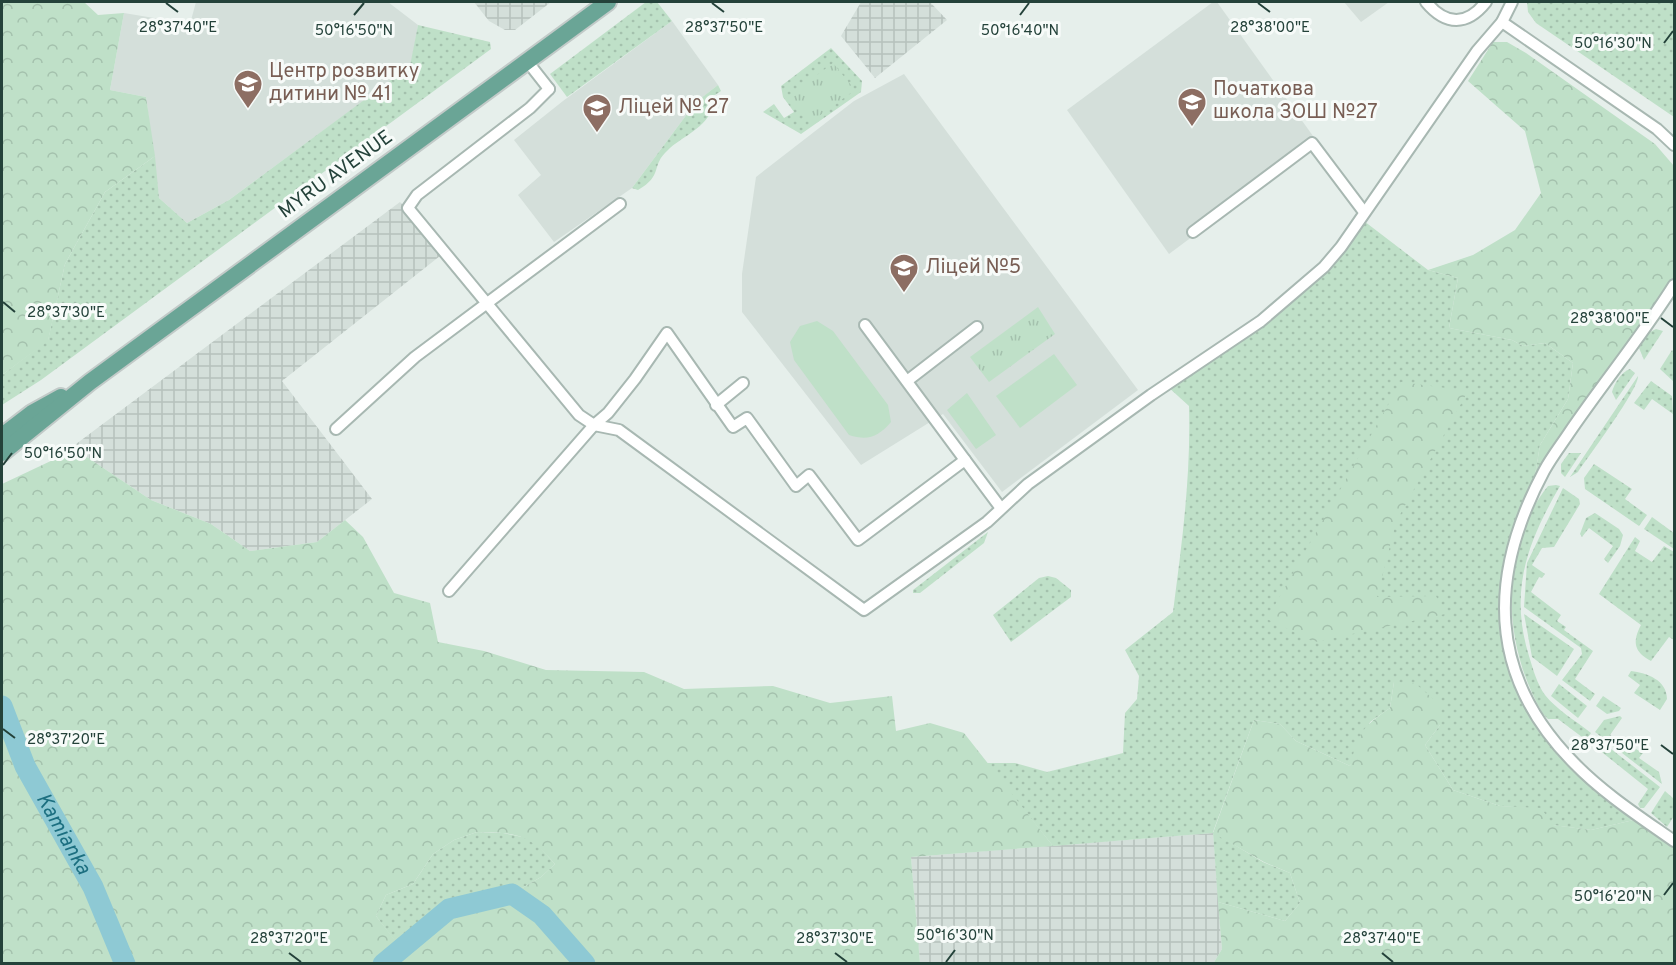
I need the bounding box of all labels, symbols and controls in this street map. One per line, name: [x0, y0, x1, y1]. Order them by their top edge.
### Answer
text: 28°37'40"E: [139, 19, 217, 38]
text: 28°37'50"E: [685, 19, 763, 38]
text: 28°38'00"E: [1230, 19, 1310, 38]
text: 50°16'50"N: [315, 22, 393, 41]
text: 50°16'40"N: [981, 22, 1059, 41]
text: 50°16'30"N: [1574, 35, 1652, 54]
place label: Центр розвитку дитини № 41: [269, 59, 419, 108]
school or university icon: Центр розвитку дитини № 41: [232, 68, 264, 110]
place label: Початкова школа ЗОШ №27: [1213, 77, 1378, 126]
school or university icon: Початкова школа ЗОШ №27: [1176, 86, 1208, 128]
school or university icon: Ліцей № 27: [581, 92, 613, 134]
place label: Ліцей № 27: [618, 95, 729, 121]
street label: MYRU AVENUE: [274, 125, 398, 225]
school or university icon: Ліцей №5: [888, 252, 920, 294]
place label: Ліцей №5: [925, 255, 1021, 281]
text: 28°37'30"E: [27, 304, 105, 323]
text: 28°38'00"E: [1570, 310, 1650, 329]
text: 50°16'50"N: [24, 445, 102, 464]
text: 28°37'20"E: [27, 731, 105, 750]
text: 28°37'50"E: [1571, 737, 1649, 756]
water label: Kamianka: [29, 788, 97, 879]
text: 50°16'20"N: [1574, 888, 1652, 907]
text: 50°16'30"N: [916, 927, 994, 946]
text: 28°37'20"E: [250, 930, 328, 949]
text: 28°37'30"E: [796, 930, 874, 949]
text: 28°37'40"E: [1343, 930, 1421, 949]

